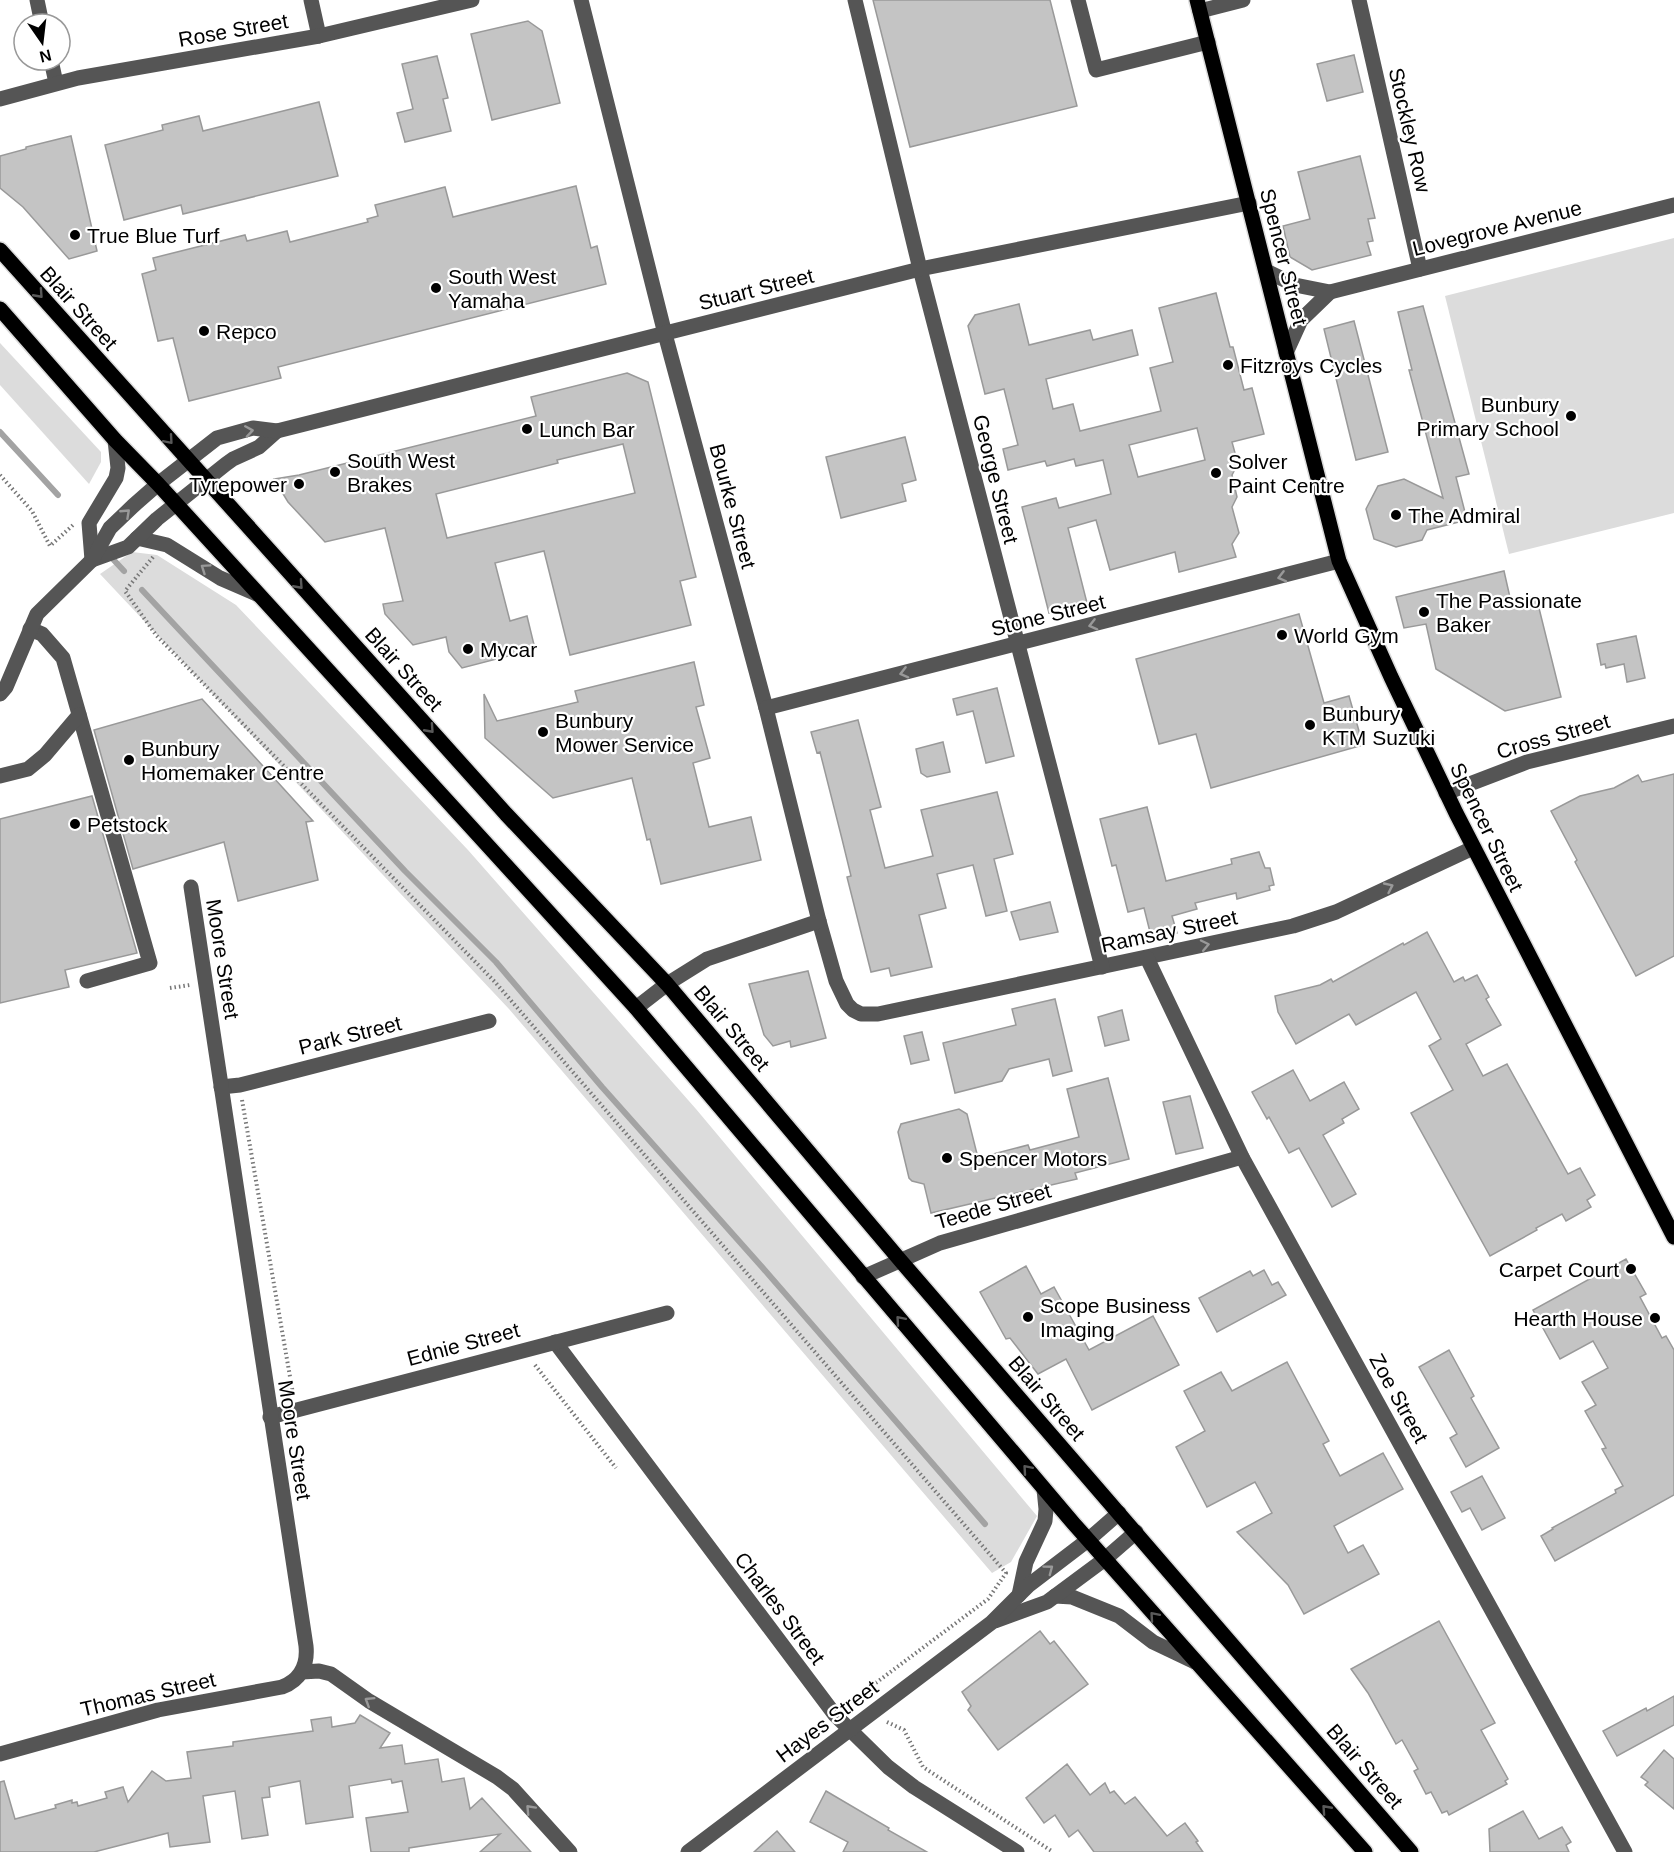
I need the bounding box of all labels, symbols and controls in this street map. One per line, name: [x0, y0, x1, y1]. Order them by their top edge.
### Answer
street label: Rose Street: [176, 9, 290, 51]
north arrow: [12, 12, 72, 72]
text: N: [38, 46, 53, 66]
street label: Stockley Row: [1384, 65, 1436, 195]
street label: Spencer Street: [1256, 186, 1312, 328]
street label: Lovegrove Avenue: [1410, 196, 1584, 260]
place label: True Blue Turf: [87, 224, 219, 247]
marker: True Blue Turf: [68, 228, 82, 242]
street label: Blair Street: [36, 262, 122, 354]
street label: Stuart Street: [696, 264, 816, 314]
place label: South West Yamaha: [448, 265, 556, 312]
marker: South West Yamaha: [429, 281, 443, 295]
one-way arrow: [32, 287, 43, 298]
place label: Repco: [216, 320, 277, 343]
marker: Repco: [197, 324, 211, 338]
place label: Fitzroys Cycles: [1240, 354, 1382, 377]
marker: Fitzroys Cycles: [1221, 358, 1235, 372]
place label: Bunbury Primary School: [1417, 393, 1559, 440]
marker: Bunbury Primary School: [1564, 409, 1578, 423]
street label: George Street: [969, 412, 1023, 546]
place label: Lunch Bar: [539, 418, 635, 441]
marker: Lunch Bar: [520, 422, 534, 436]
one-way arrow: [244, 425, 253, 437]
one-way arrow: [162, 433, 173, 444]
street label: Bourke Street: [705, 441, 761, 571]
place label: South West Brakes: [347, 449, 455, 496]
place label: Solver Paint Centre: [1228, 450, 1345, 497]
marker: South West Brakes: [328, 465, 342, 479]
marker: Solver Paint Centre: [1209, 466, 1223, 480]
place label: Tyrepower: [189, 473, 287, 496]
marker: Tyrepower: [292, 477, 306, 491]
place label: The Admiral: [1408, 504, 1520, 527]
marker: The Admiral: [1389, 508, 1403, 522]
one-way arrow: [119, 509, 129, 520]
one-way arrow: [201, 564, 212, 575]
one-way arrow: [1277, 569, 1287, 582]
one-way arrow: [292, 578, 303, 588]
place label: The Passionate Baker: [1436, 589, 1582, 636]
street label: Stone Street: [989, 590, 1108, 640]
marker: The Passionate Baker: [1417, 605, 1431, 619]
one-way arrow: [1089, 618, 1099, 630]
street label: Blair Street: [361, 623, 447, 715]
place label: World Gym: [1294, 624, 1399, 647]
marker: World Gym: [1275, 628, 1289, 642]
place label: Mycar: [480, 638, 537, 661]
marker: Mycar: [461, 642, 475, 656]
one-way arrow: [900, 665, 910, 678]
place label: Bunbury KTM Suzuki: [1322, 702, 1435, 749]
place label: Bunbury Mower Service: [555, 709, 694, 756]
street label: Cross Street: [1494, 709, 1612, 763]
marker: Bunbury KTM Suzuki: [1303, 718, 1317, 732]
one-way arrow: [423, 723, 434, 733]
marker: Bunbury Mower Service: [536, 725, 550, 739]
place label: Bunbury Homemaker Centre: [141, 737, 324, 784]
marker: Bunbury Homemaker Centre: [122, 753, 136, 767]
street label: Spencer Street: [1446, 759, 1528, 895]
place label: Petstock: [87, 813, 168, 836]
marker: Petstock: [68, 817, 82, 831]
one-way arrow: [1383, 882, 1394, 894]
street label: Moore Street: [202, 897, 244, 1021]
street label: Ramsay Street: [1099, 905, 1239, 957]
one-way arrow: [1199, 940, 1209, 953]
street label: Blair Street: [690, 981, 774, 1075]
street label: Park Street: [296, 1011, 404, 1059]
place label: Spencer Motors: [959, 1147, 1107, 1170]
marker: Spencer Motors: [940, 1151, 954, 1165]
street label: Teede Street: [933, 1178, 1054, 1233]
place label: Carpet Court: [1499, 1258, 1619, 1281]
marker: Carpet Court: [1624, 1262, 1638, 1276]
place label: Scope Business Imaging: [1040, 1294, 1191, 1341]
place label: Hearth House: [1513, 1307, 1643, 1330]
marker: Scope Business Imaging: [1021, 1310, 1035, 1324]
marker: Hearth House: [1648, 1311, 1662, 1325]
one-way arrow: [896, 1317, 907, 1327]
street label: Ednie Street: [404, 1318, 522, 1370]
street label: Zoe Street: [1365, 1350, 1433, 1447]
street label: Blair Street: [1004, 1351, 1090, 1445]
street label: Moore Street: [274, 1378, 316, 1502]
one-way arrow: [1023, 1465, 1034, 1476]
street label: Charles Street: [730, 1547, 830, 1669]
one-way arrow: [1043, 1566, 1054, 1577]
one-way arrow: [1151, 1612, 1162, 1623]
street label: Thomas Street: [78, 1667, 218, 1721]
street label: Hayes Street: [772, 1675, 883, 1767]
one-way arrow: [365, 1696, 375, 1708]
street label: Blair Street: [1322, 1719, 1408, 1813]
one-way arrow: [526, 1805, 537, 1816]
one-way arrow: [1322, 1805, 1333, 1815]

